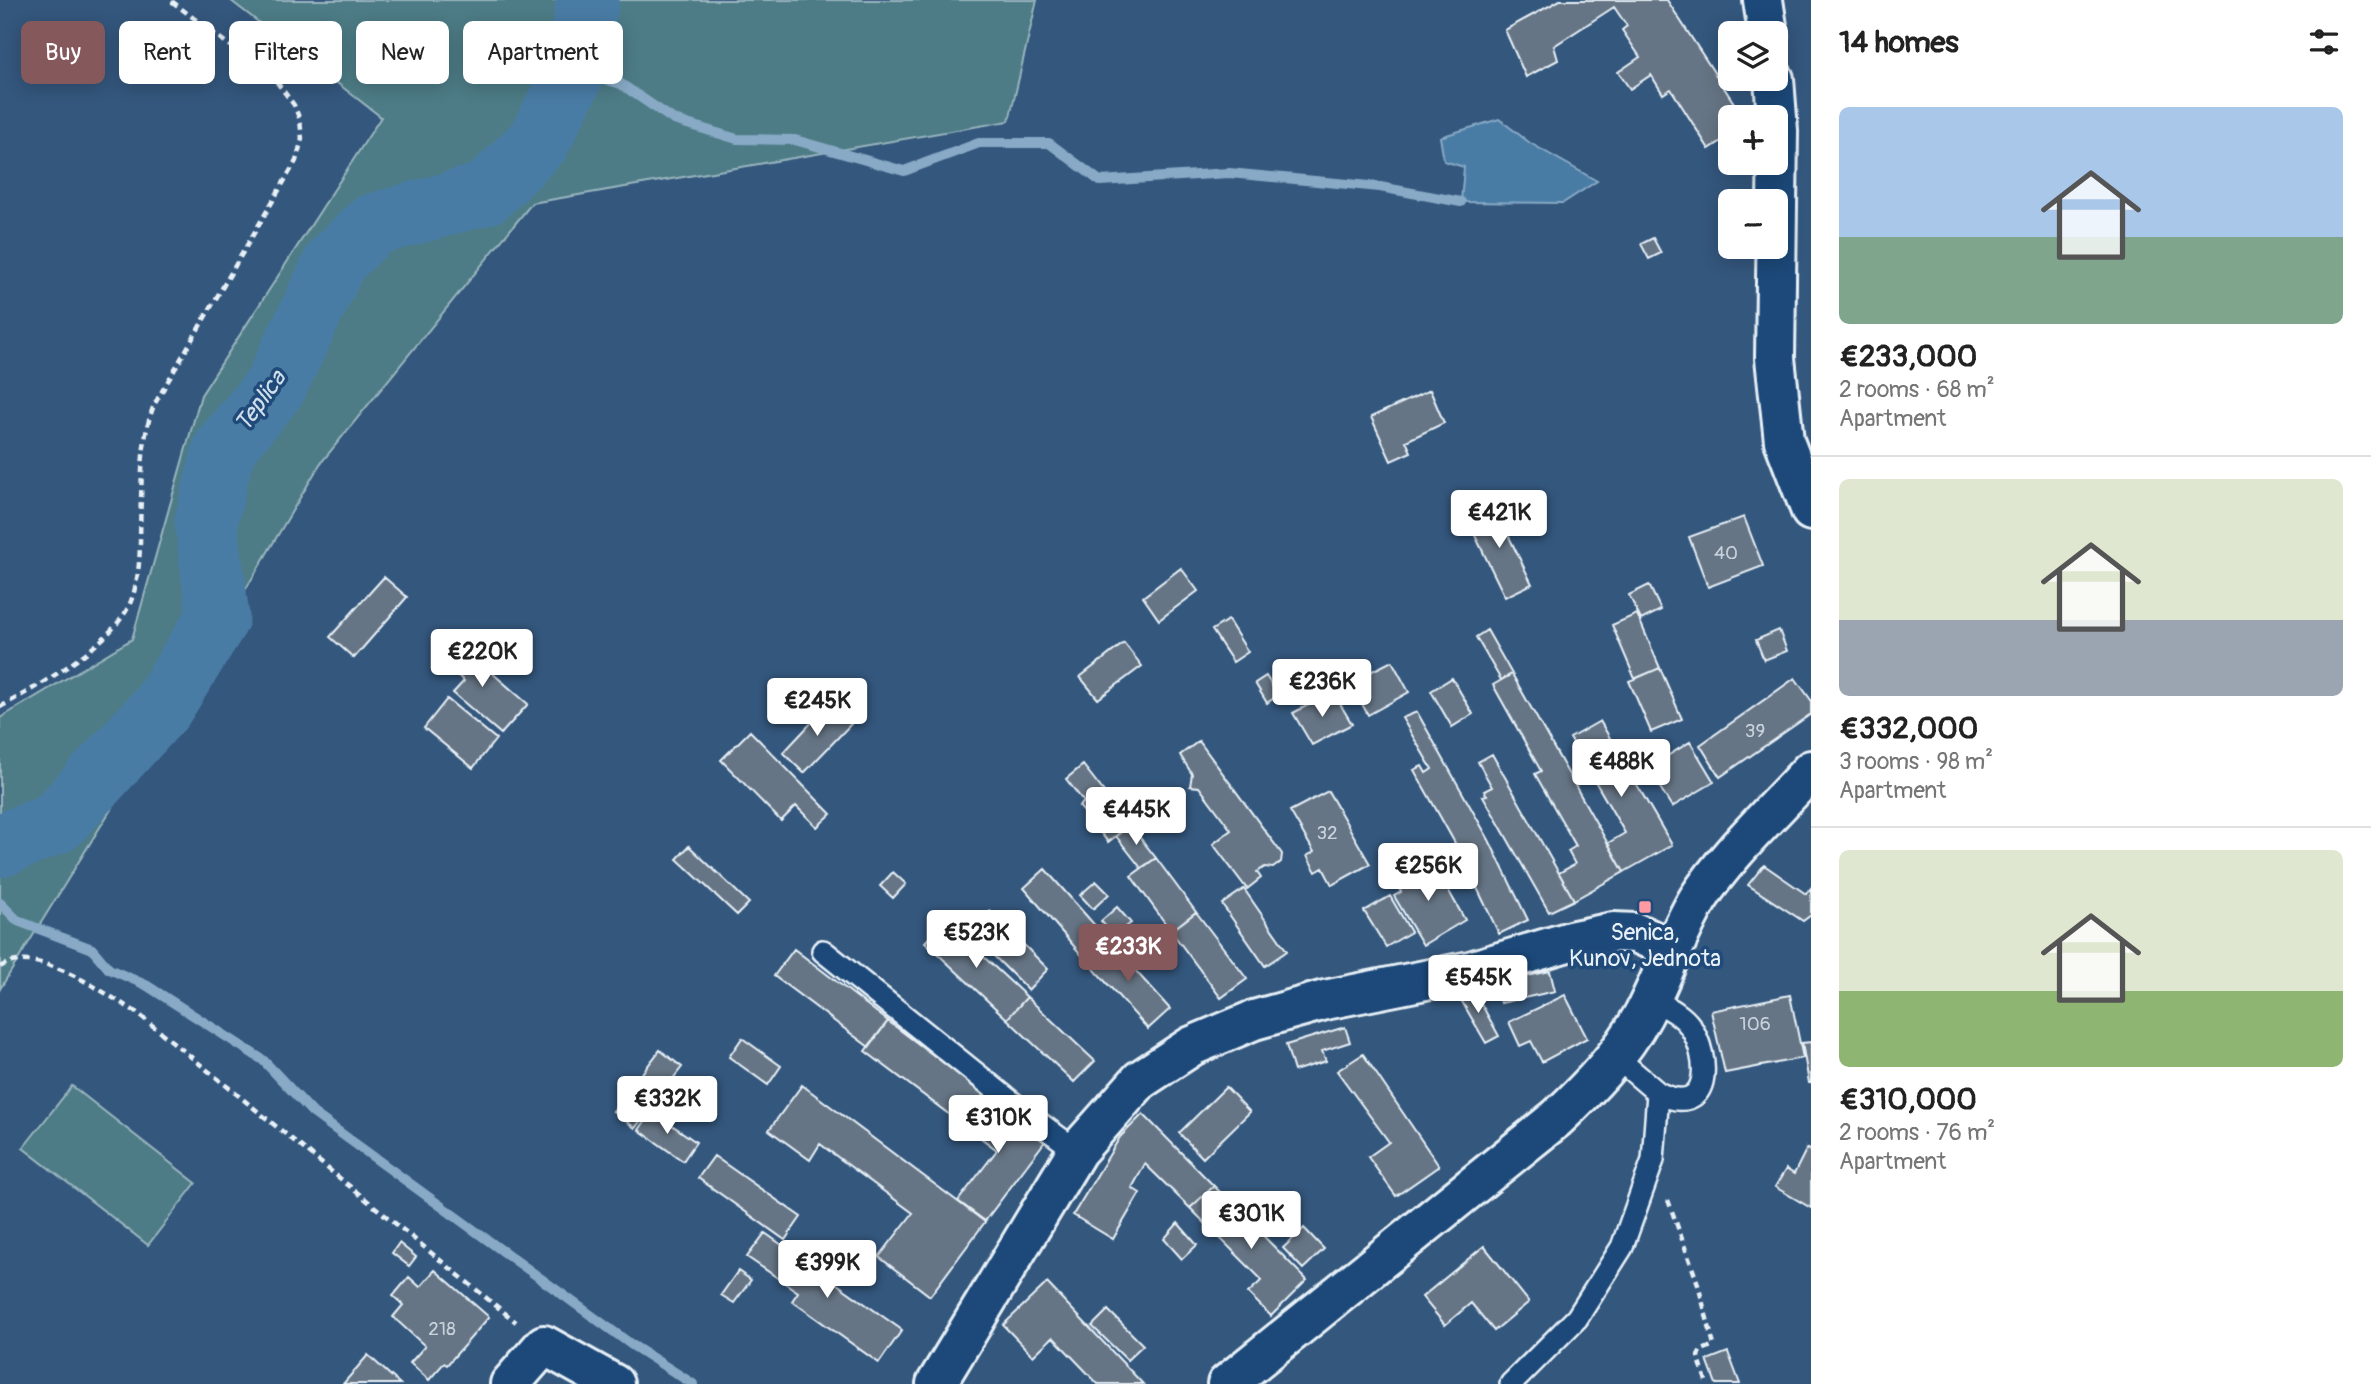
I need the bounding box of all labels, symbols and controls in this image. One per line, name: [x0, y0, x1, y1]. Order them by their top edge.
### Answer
chip: Buy: [21, 21, 105, 84]
chip: Rent: [119, 21, 215, 84]
chip: Filters: [229, 21, 342, 84]
chip: New: [356, 21, 449, 84]
chip: Apartment: [463, 21, 623, 84]
map controls: [1718, 21, 1788, 259]
button: layers: [1718, 21, 1788, 91]
icon: filters: [2305, 23, 2343, 61]
text: 14 homes: [1839, 24, 1959, 61]
button: +: [1718, 105, 1788, 175]
icon: home: [2028, 152, 2154, 278]
button: −: [1718, 189, 1788, 259]
text: €233,000: [1839, 338, 1977, 375]
water label: Teplica: [229, 364, 293, 437]
text: 2 rooms · 68 m²: [1839, 375, 1995, 404]
text: Apartment: [1839, 404, 1946, 433]
pin: €421K: [1450, 490, 1548, 550]
text: €421K: [1467, 498, 1531, 527]
icon: home: [2028, 524, 2154, 650]
house number: 40: [1714, 541, 1738, 565]
pin: €220K: [433, 630, 531, 689]
text: €220K: [447, 637, 517, 666]
pin: €236K: [1273, 660, 1371, 719]
text: €236K: [1288, 667, 1356, 696]
pin: €245K: [768, 678, 866, 738]
text: €245K: [783, 686, 851, 715]
text: €332,000: [1839, 710, 1978, 747]
house number: 39: [1745, 719, 1765, 743]
pin: €488K: [1572, 740, 1670, 799]
text: €488K: [1588, 747, 1654, 776]
text: 3 rooms · 98 m²: [1839, 747, 1993, 776]
text: Apartment: [1839, 776, 1946, 805]
pin: €445K: [1087, 788, 1185, 847]
text: €445K: [1102, 795, 1170, 824]
house number: 32: [1316, 821, 1338, 845]
pin: €256K: [1379, 844, 1477, 903]
text: €256K: [1394, 851, 1462, 880]
icon: home: [2028, 895, 2154, 1021]
marker: Senica, Kunov, Jednota: [1637, 899, 1653, 915]
pin: €523K: [927, 911, 1025, 970]
text: €523K: [943, 918, 1009, 947]
place label: Senica, Kunov, Jednota: [1569, 918, 1721, 973]
pin: €233K: [1079, 925, 1177, 984]
text: €233K: [1095, 932, 1161, 961]
pin: €545K: [1429, 956, 1527, 1015]
text: €545K: [1444, 963, 1512, 992]
house number: 106: [1739, 1012, 1771, 1036]
pin: €332K: [618, 1076, 716, 1136]
text: €310,000: [1839, 1081, 1977, 1118]
text: €332K: [633, 1084, 701, 1113]
pin: €310K: [949, 1096, 1047, 1155]
text: €310K: [965, 1103, 1031, 1132]
text: 2 rooms · 76 m²: [1839, 1118, 1995, 1147]
text: Apartment: [1839, 1147, 1946, 1176]
pin: €301K: [1202, 1192, 1300, 1251]
text: €301K: [1218, 1199, 1284, 1228]
pin: €399K: [778, 1240, 876, 1300]
text: €399K: [794, 1248, 860, 1277]
house number: 218: [428, 1317, 456, 1341]

